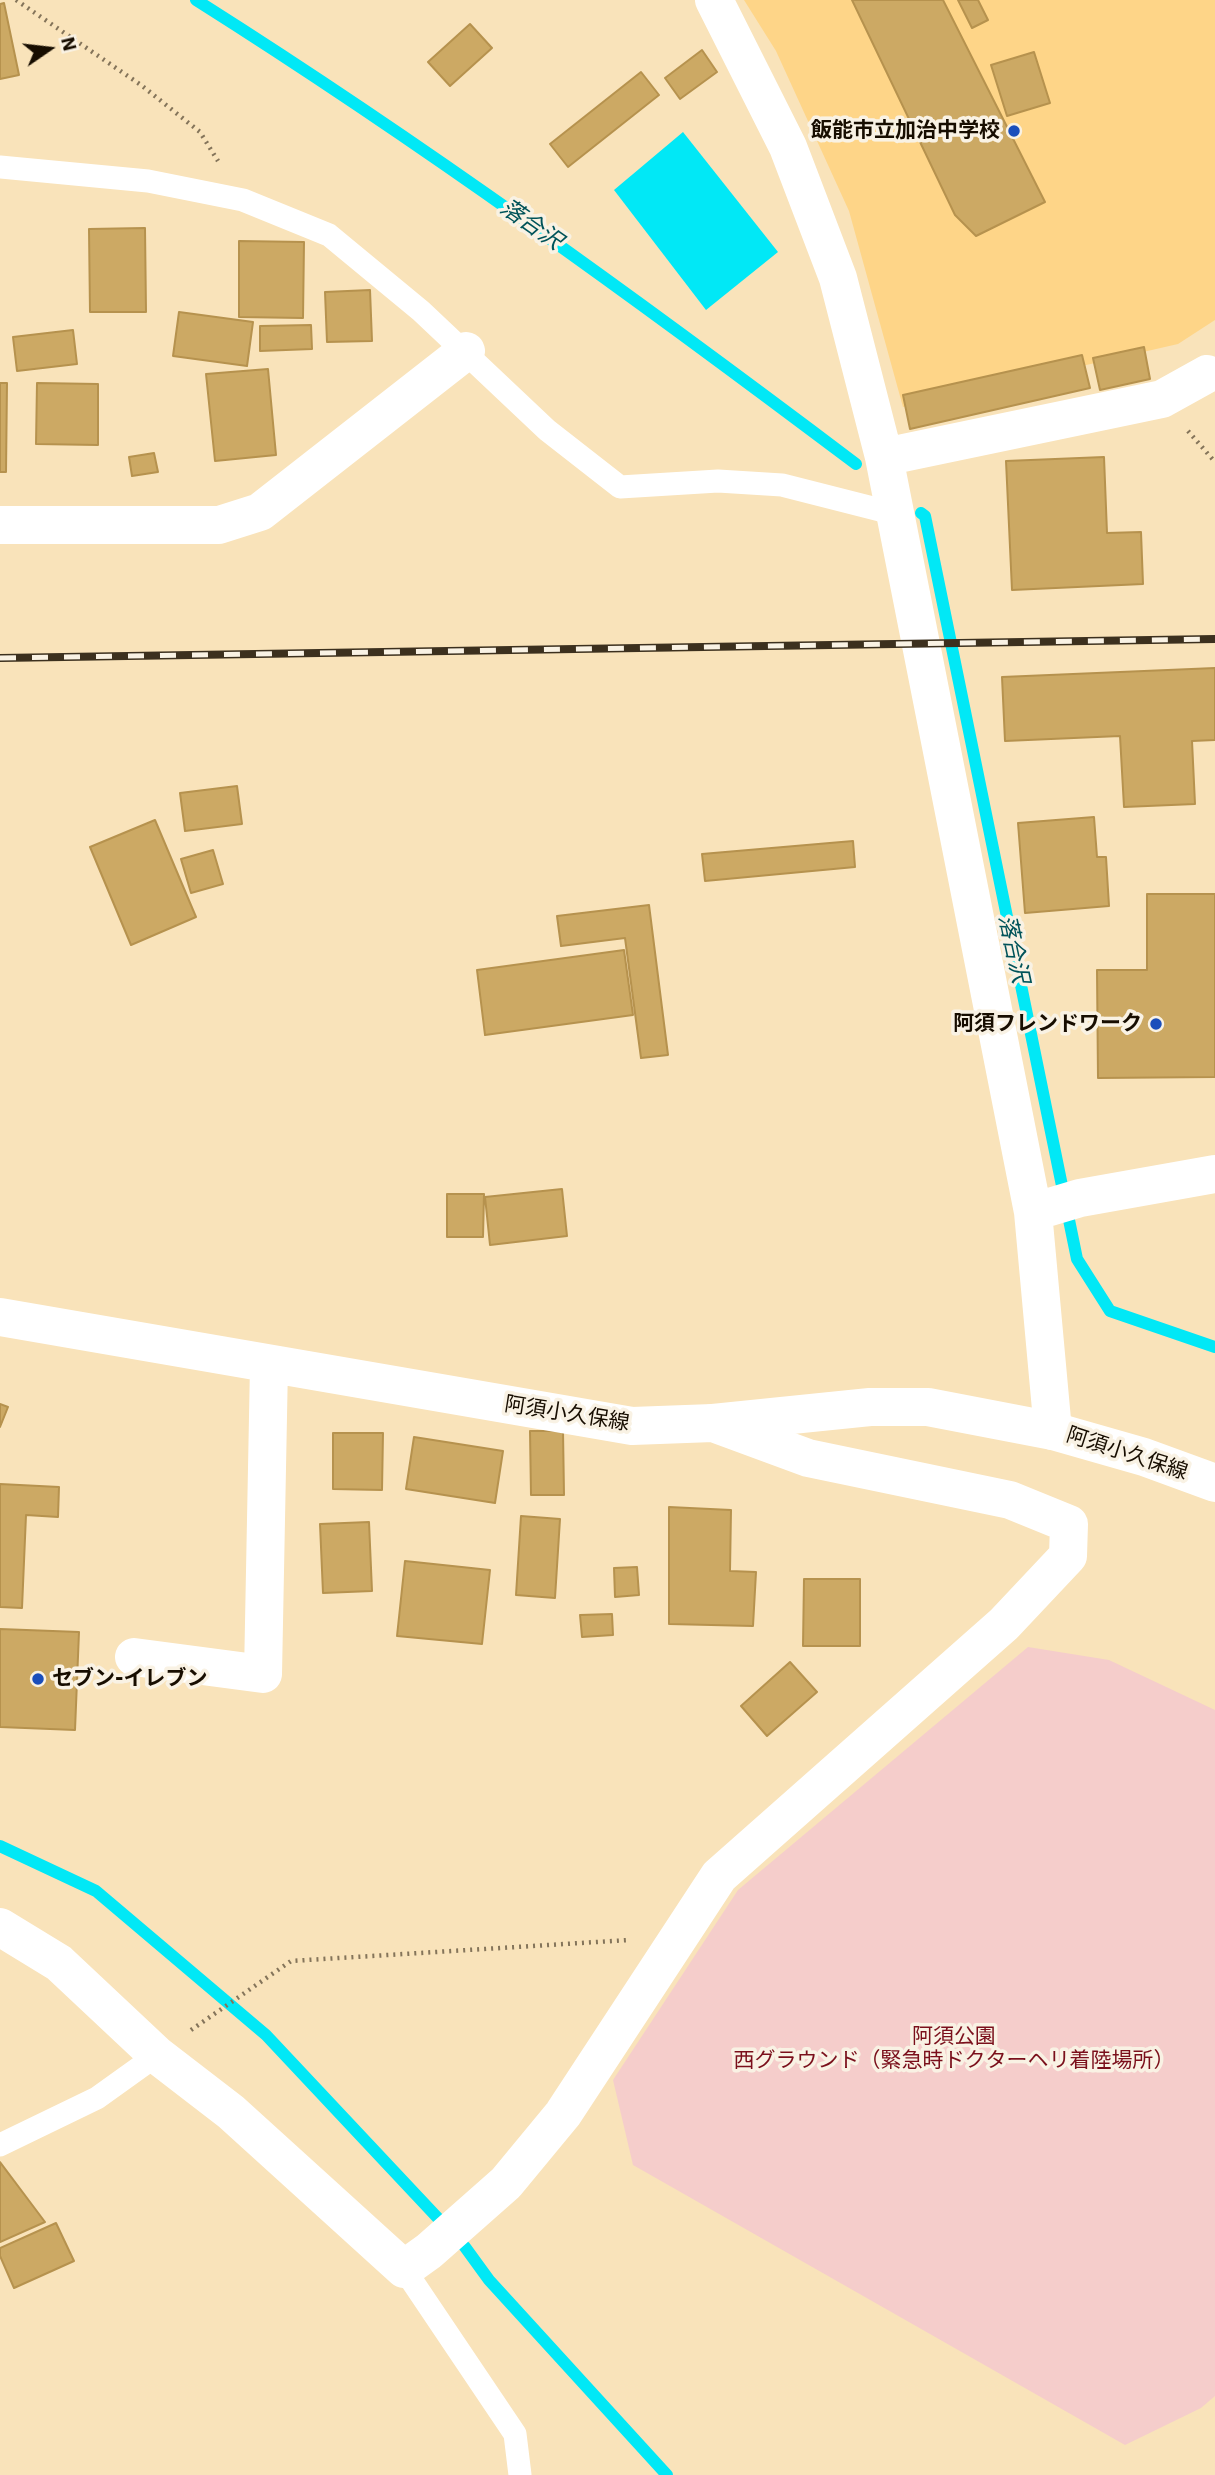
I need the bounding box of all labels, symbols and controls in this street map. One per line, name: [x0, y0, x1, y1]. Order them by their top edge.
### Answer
north arrow: [14, 14, 84, 84]
text: N: [56, 34, 83, 53]
place label: 飯能市立加治中学校: [811, 118, 1000, 144]
marker: 飯能市立加治中学校: [1006, 123, 1022, 139]
water label: 落合沢: [495, 194, 567, 256]
water label: 落合沢: [992, 912, 1034, 986]
place label: 阿須フレンドワーク: [953, 1011, 1142, 1037]
marker: 阿須フレンドワーク: [1148, 1016, 1164, 1032]
street label: 阿須小久保線: [503, 1392, 631, 1436]
street label: 阿須小久保線: [1063, 1423, 1191, 1485]
place label: セブン-イレブン: [52, 1666, 207, 1692]
marker: セブン-イレブン: [30, 1671, 46, 1687]
park label: 阿須公園 西グラウンド（緊急時ドクターヘリ着陸場所）: [734, 2024, 1174, 2074]

